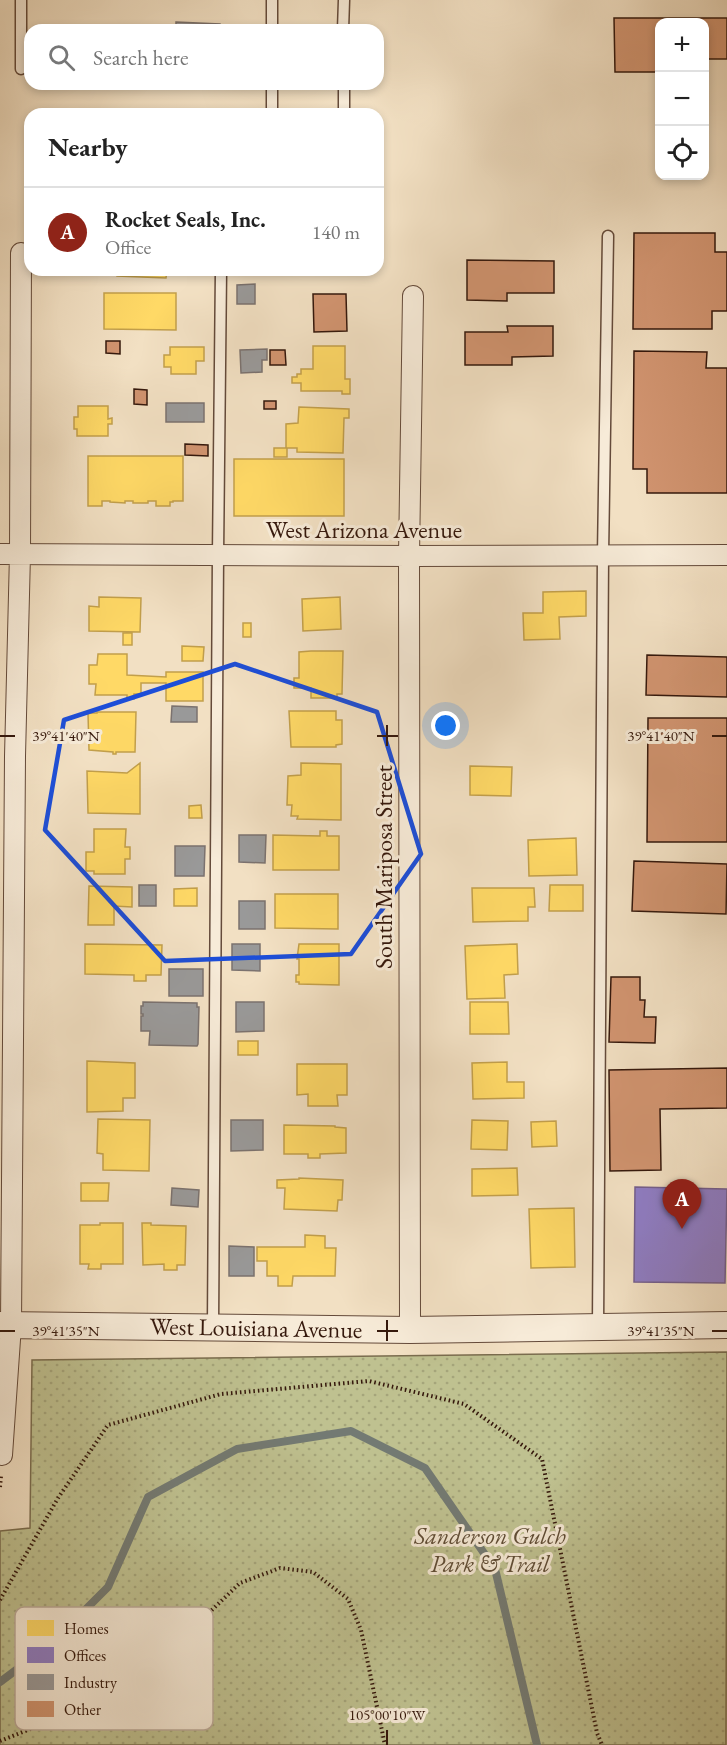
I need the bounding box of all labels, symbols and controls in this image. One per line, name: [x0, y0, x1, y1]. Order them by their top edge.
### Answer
map controls: [655, 18, 709, 180]
button: +: [655, 18, 709, 72]
search box: [24, 24, 384, 90]
icon: search: [45, 41, 78, 74]
text: Search here: [93, 43, 188, 72]
button: −: [655, 72, 709, 126]
button: locate: [655, 126, 709, 180]
text: Nearby: [48, 130, 128, 164]
text: Rocket Seals, Inc.: [105, 205, 266, 234]
text: A: [60, 219, 75, 245]
text: 140 m: [312, 219, 360, 245]
text: Office: [105, 234, 151, 260]
street label: West Arizona Avenue: [266, 514, 462, 545]
your location: [431, 711, 460, 740]
text: 39°41'40"N: [32, 726, 100, 745]
text: 39°41'40"N: [627, 726, 695, 745]
street label: South Mariposa Street: [368, 764, 399, 969]
pin: A: [662, 1180, 702, 1229]
street label: West Louisiana Avenue: [149, 1310, 363, 1345]
text: 39°41'35"N: [32, 1321, 100, 1340]
text: 39°41'35"N: [627, 1321, 695, 1340]
park label: Sanderson Gulch Park & Trail: [413, 1520, 566, 1579]
legend: [15, 1607, 213, 1730]
text: Homes: [64, 1618, 109, 1639]
text: Offices: [64, 1645, 106, 1666]
text: Industry: [64, 1672, 118, 1693]
text: Other: [64, 1699, 102, 1720]
text: 105°00'10"W: [349, 1705, 425, 1724]

